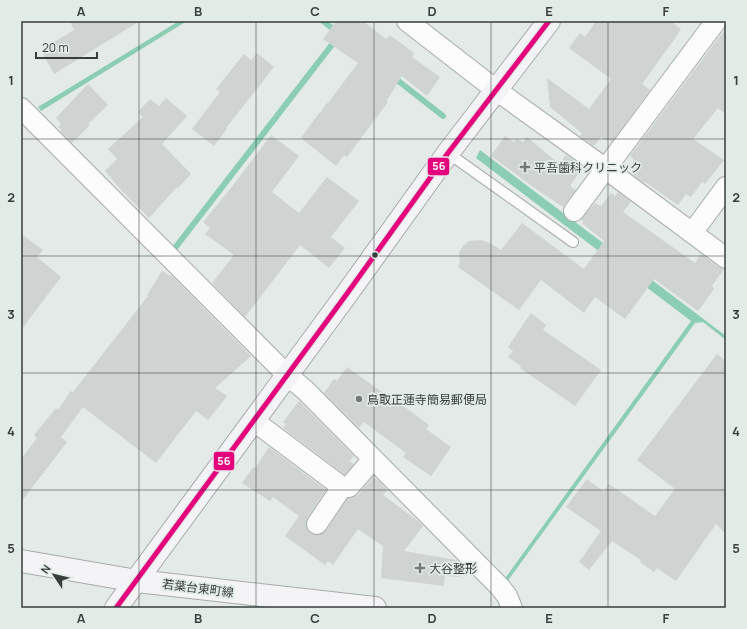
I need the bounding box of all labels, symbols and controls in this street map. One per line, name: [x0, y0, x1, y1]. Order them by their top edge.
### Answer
text: A: [77, 2, 86, 20]
text: B: [194, 2, 202, 20]
text: C: [310, 2, 320, 20]
text: D: [427, 2, 437, 20]
text: E: [545, 2, 553, 20]
text: F: [663, 2, 670, 20]
scale bar: [36, 34, 97, 60]
text: 20 m: [42, 39, 69, 56]
text: 1: [8, 71, 14, 89]
text: 1: [733, 71, 739, 89]
line badge: 56: [427, 157, 450, 176]
text: 56: [432, 158, 446, 173]
place label: 平吾歯科クリニック: [534, 159, 642, 176]
marker: 平吾歯科クリニック: [519, 161, 531, 173]
text: 2: [7, 188, 15, 206]
text: 2: [732, 188, 740, 206]
unlabelled marker: [370, 250, 380, 260]
text: 3: [7, 305, 15, 323]
text: 3: [732, 305, 740, 323]
place label: 鳥取正蓮寺簡易郵便局: [367, 391, 487, 408]
marker: 鳥取正蓮寺簡易郵便局: [354, 394, 364, 404]
text: 4: [7, 422, 15, 440]
text: 4: [732, 422, 740, 440]
line badge: 56: [213, 451, 235, 471]
text: 56: [217, 453, 231, 468]
text: 5: [7, 539, 15, 557]
text: 5: [732, 539, 740, 557]
north arrow: [34, 555, 74, 595]
place label: 大谷整形: [429, 560, 477, 577]
text: N: [37, 561, 54, 577]
marker: 大谷整形: [414, 562, 426, 574]
street label: 若葉台東町線: [161, 575, 235, 601]
text: A: [77, 609, 86, 627]
text: B: [194, 609, 202, 627]
text: C: [310, 609, 320, 627]
text: D: [427, 609, 437, 627]
text: E: [545, 609, 553, 627]
text: F: [663, 609, 670, 627]

